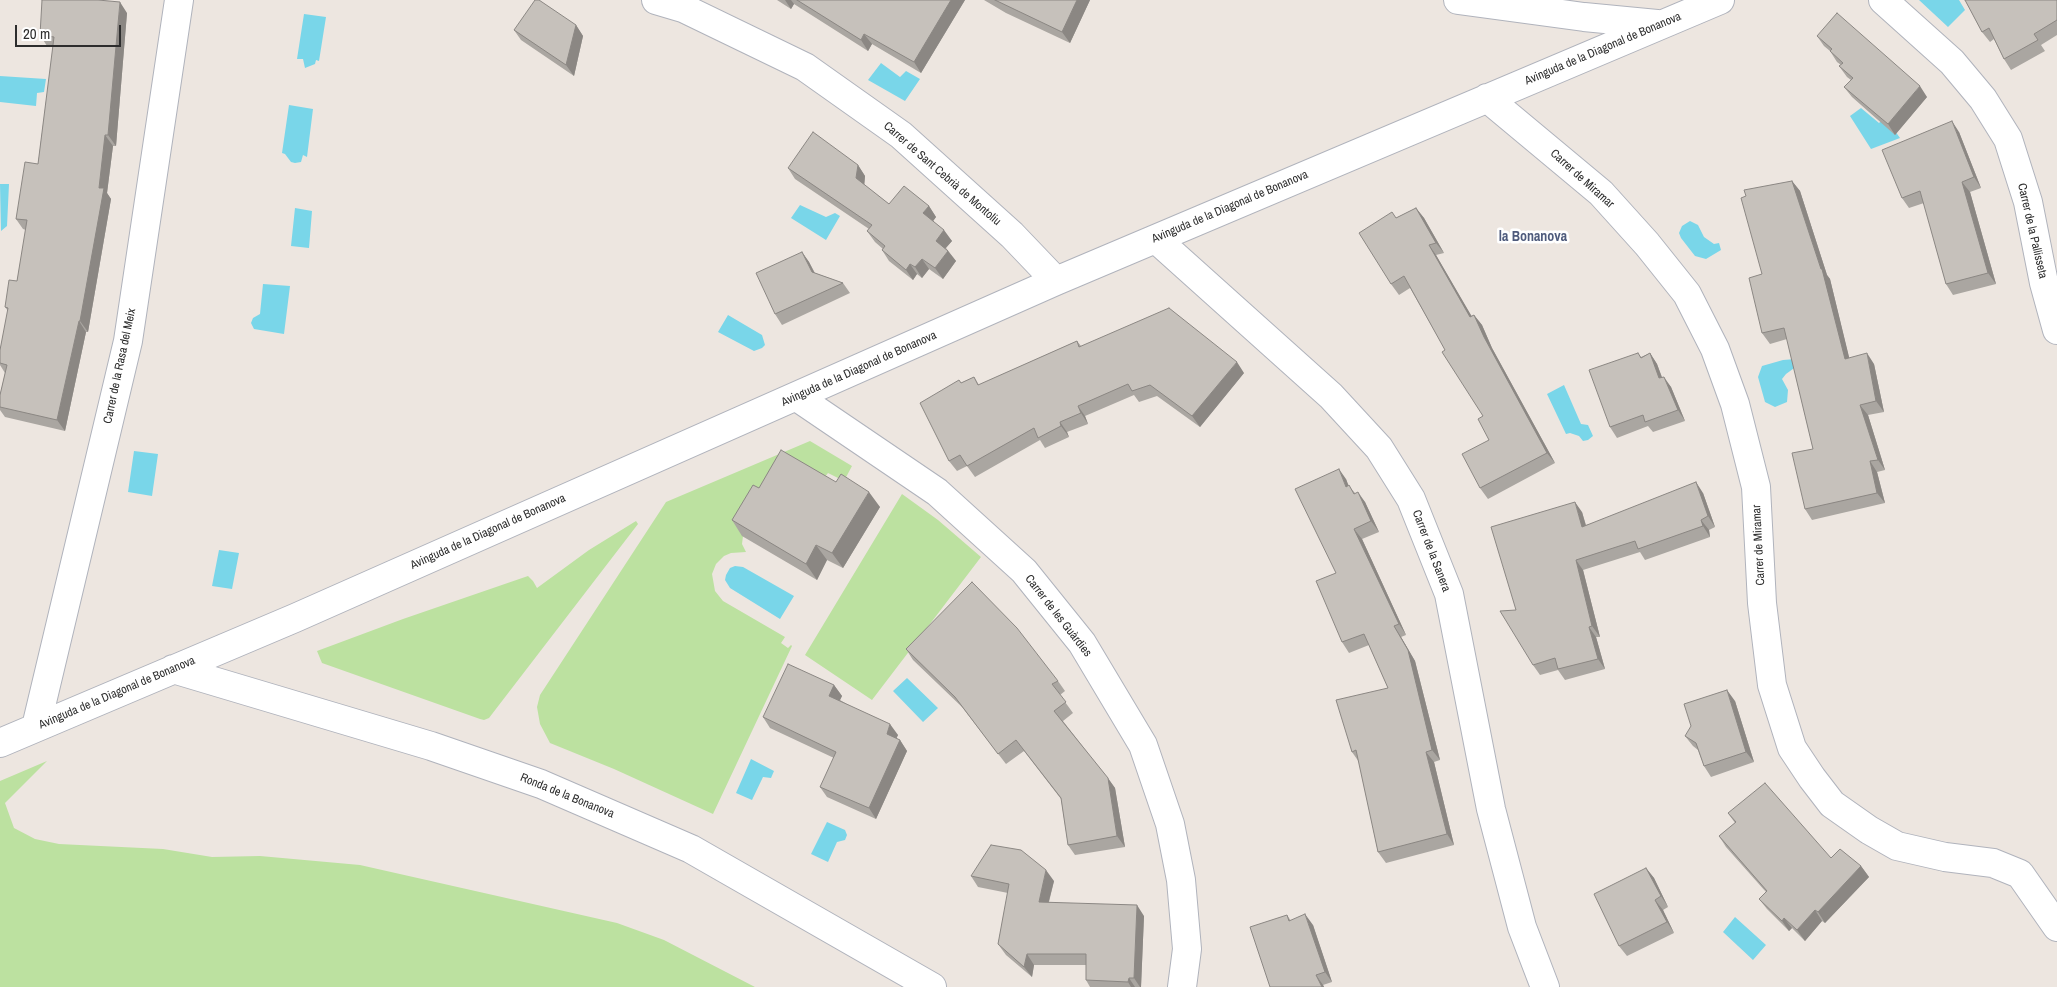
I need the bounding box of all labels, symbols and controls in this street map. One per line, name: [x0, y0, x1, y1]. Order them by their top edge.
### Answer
street label: Avinguda de la Diagonal de Bonanova: [1523, 9, 1683, 89]
scale bar: [18, 15, 124, 47]
text: 20 m: [23, 23, 50, 44]
street label: Carrer de Sant Cebrià de Montoliu: [880, 119, 1004, 229]
street label: Carrer de Miramar: [1547, 147, 1617, 211]
street label: Avinguda de la Diagonal de Bonanova: [1150, 167, 1310, 247]
street label: Carrer de la Pallisseta: [2014, 182, 2050, 280]
district label: la Bonanova: [1499, 229, 1567, 245]
street label: Carrer de la Rasa del Meix: [101, 307, 139, 425]
street label: Avinguda de la Diagonal de Bonanova: [779, 328, 939, 410]
street label: Avinguda de la Diagonal de Bonanova: [408, 491, 568, 573]
street label: Carrer de Miramar: [1750, 504, 1768, 586]
street label: Carrer de la Sanera: [1409, 508, 1453, 594]
street label: Carrer de les Guàrdies: [1022, 572, 1094, 660]
street label: Avinguda de la Diagonal de Bonanova: [37, 653, 197, 733]
street label: Ronda de la Bonanova: [518, 771, 616, 821]

